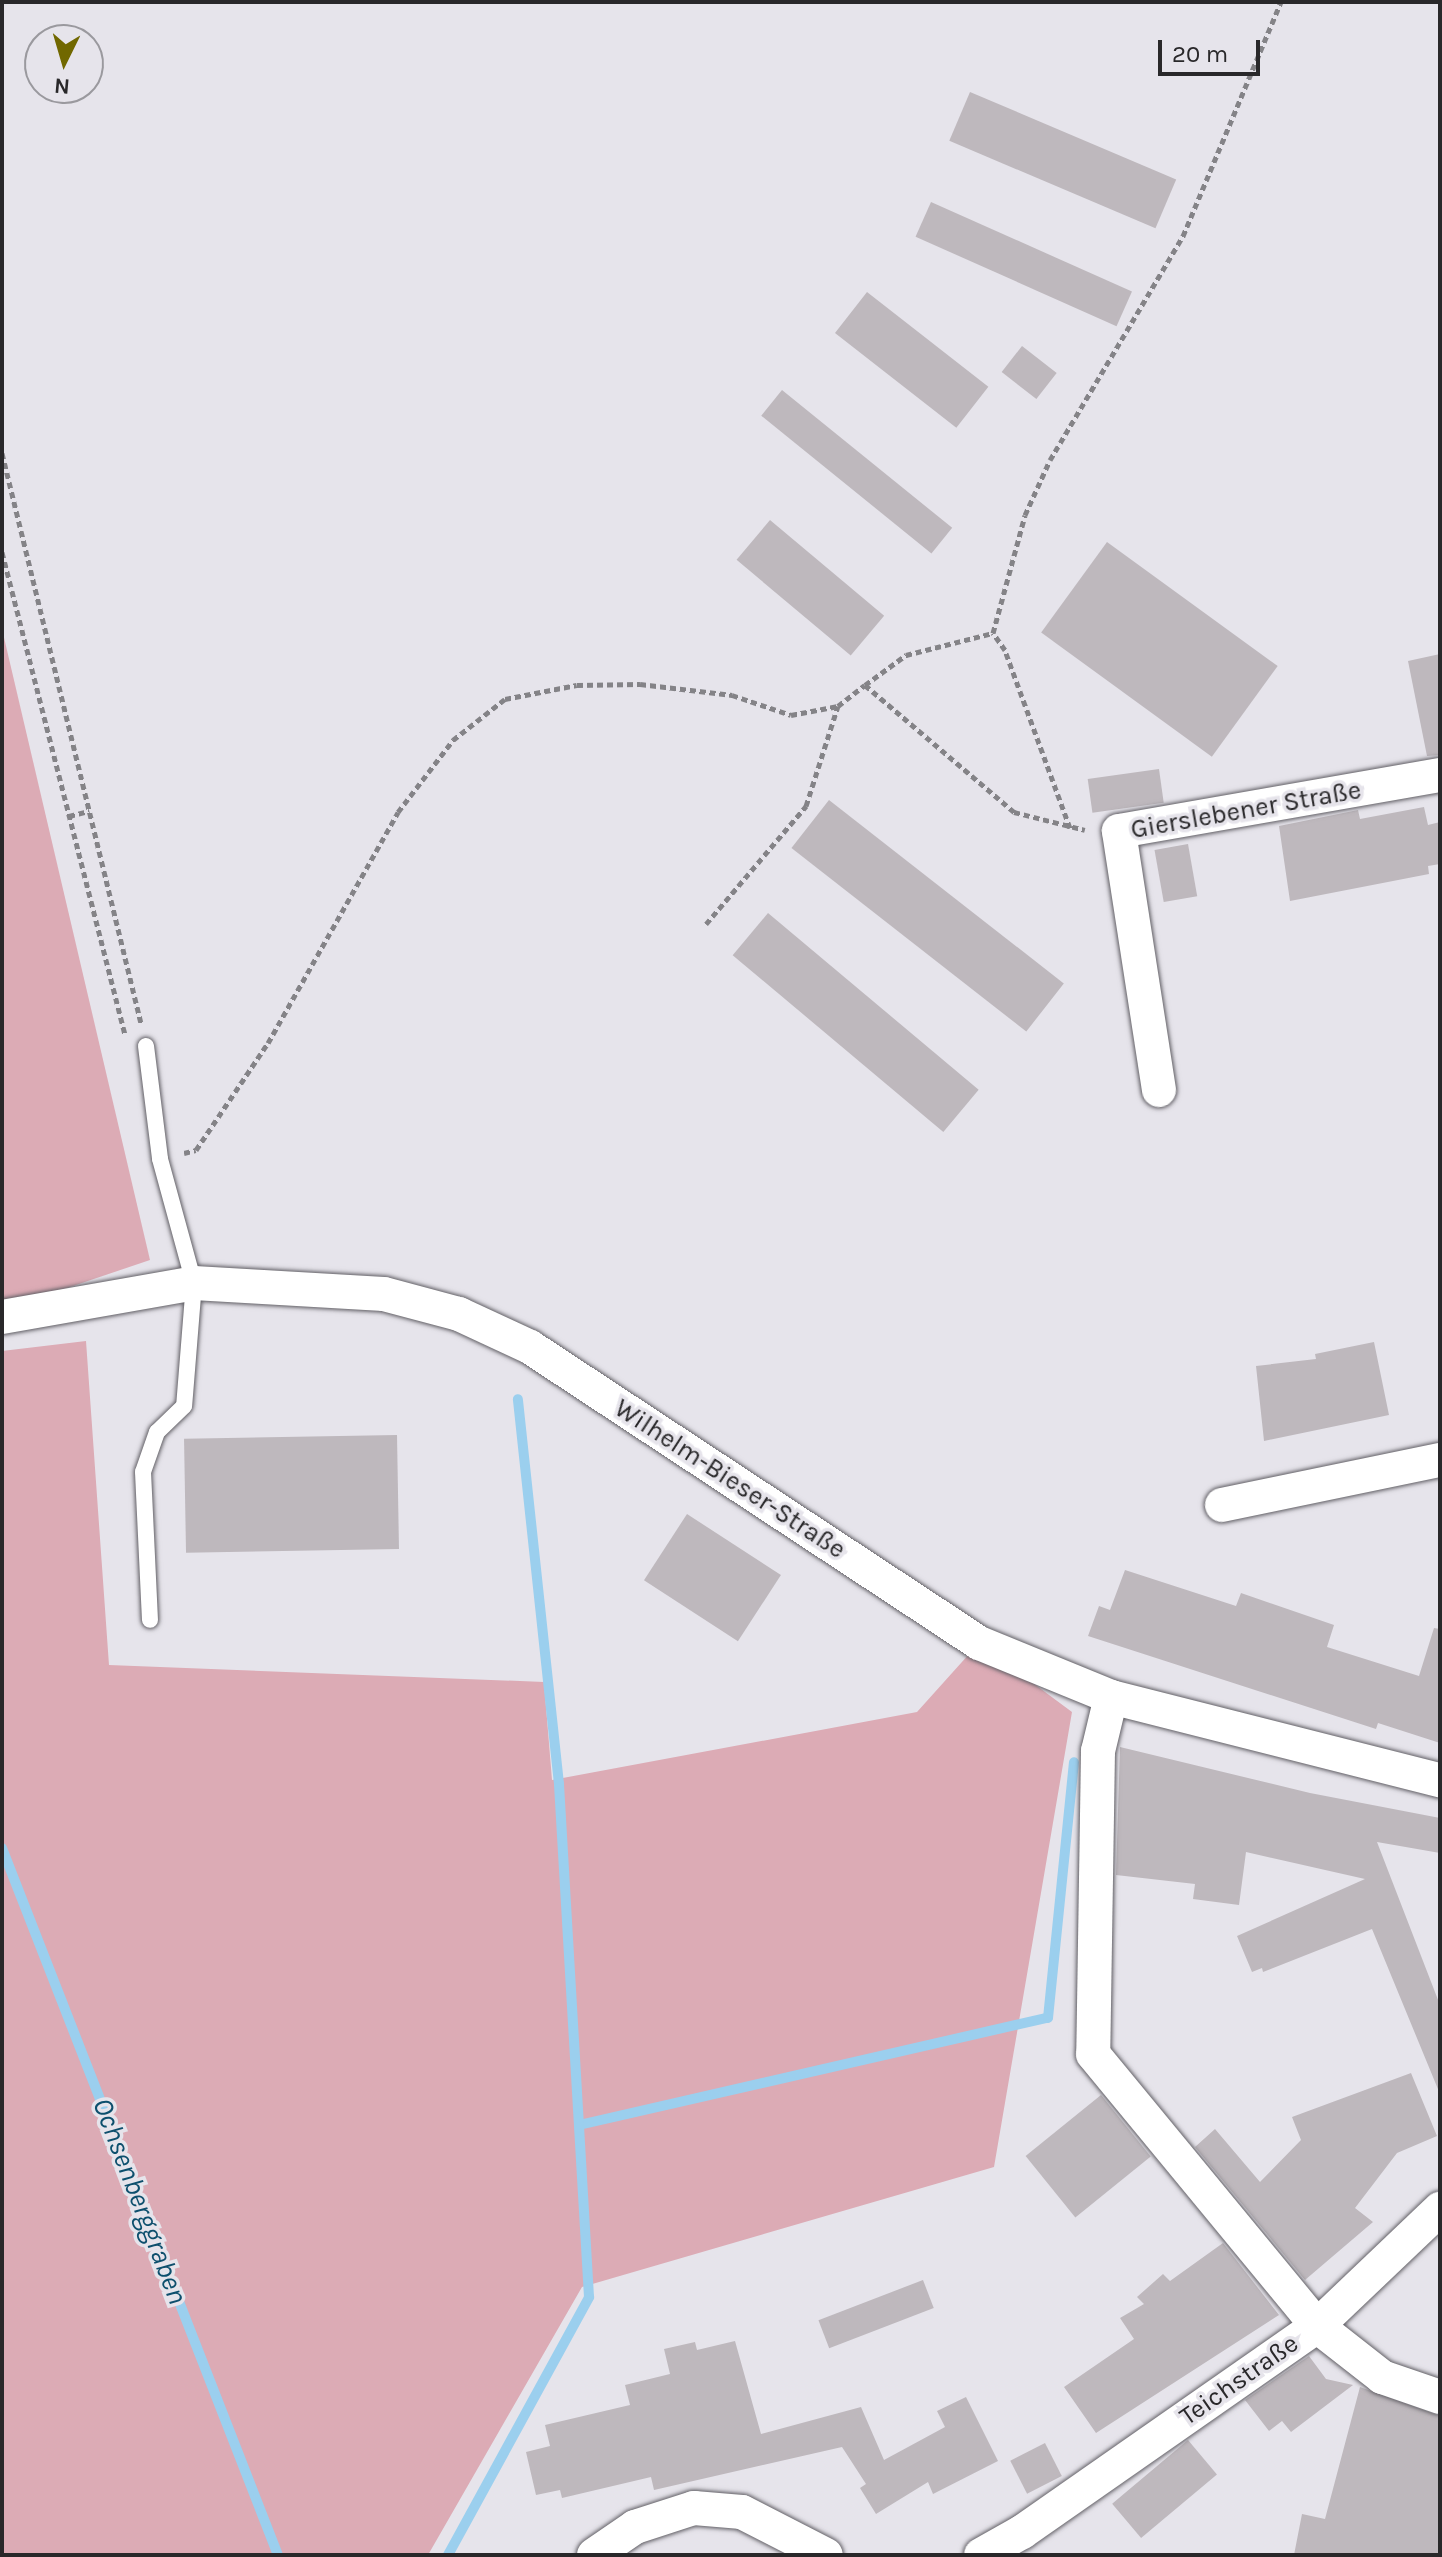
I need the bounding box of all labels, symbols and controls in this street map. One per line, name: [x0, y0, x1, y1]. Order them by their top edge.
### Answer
north arrow: [24, 24, 104, 104]
scale bar: [1162, 24, 1264, 74]
text: 20 m: [1172, 40, 1228, 68]
text: N: [53, 72, 71, 100]
street label: Gierslebener Straße: [1128, 774, 1364, 846]
street label: Wilhelm-Bieser-Straße: [609, 1393, 851, 1565]
water label: Ochsenberggraben: [85, 2093, 195, 2309]
street label: Teichstraße: [1174, 2328, 1304, 2432]

